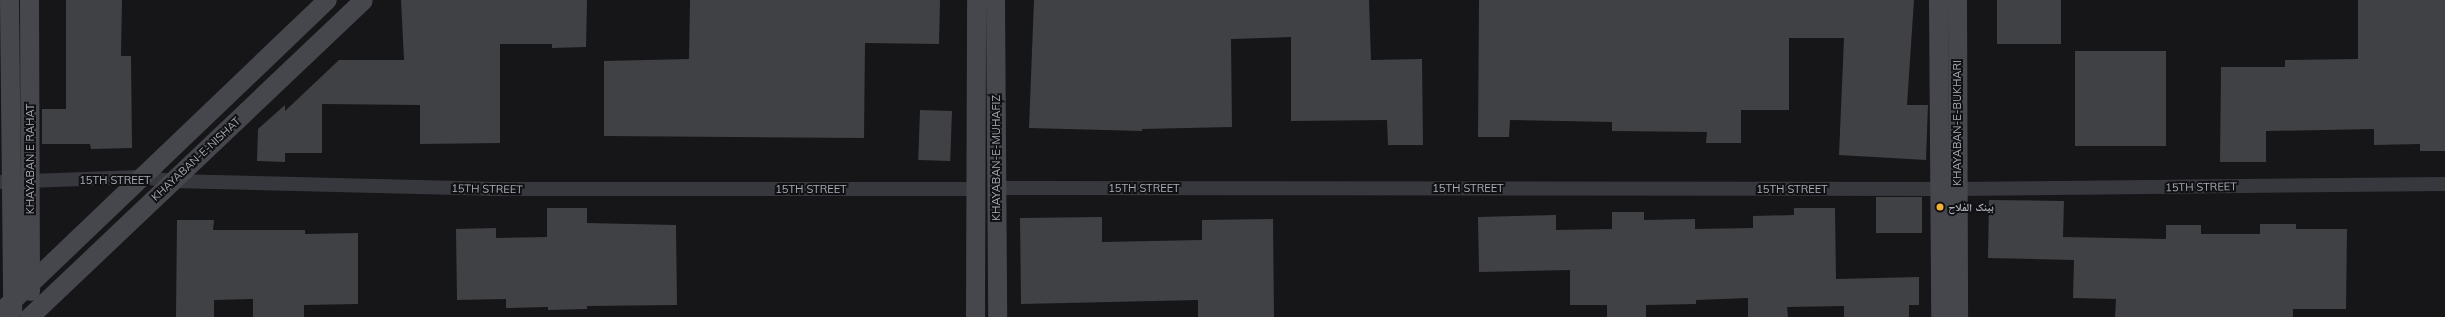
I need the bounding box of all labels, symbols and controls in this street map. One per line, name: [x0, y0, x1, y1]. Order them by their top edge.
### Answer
street label: KHAYABAN-E-BUKHARI: [1950, 60, 1964, 186]
street label: KHAYABAN-E-MUHAFIZ: [989, 95, 1003, 221]
street label: KHAYABAN E RAHAT: [23, 104, 37, 214]
street label: KHAYABAN-E-NISHAT: [149, 114, 243, 204]
street label: 15TH STREET: [79, 173, 151, 187]
street label: 15TH STREET: [2165, 180, 2237, 194]
street label: 15TH STREET: [1108, 181, 1180, 195]
street label: 15TH STREET: [1432, 181, 1504, 195]
street label: 15TH STREET: [451, 182, 523, 196]
street label: 15TH STREET: [775, 182, 847, 196]
street label: 15TH STREET: [1756, 182, 1828, 196]
place label: بینک الفلاح: [1948, 200, 1994, 214]
marker: بینک الفلاح: [1935, 202, 1945, 212]

